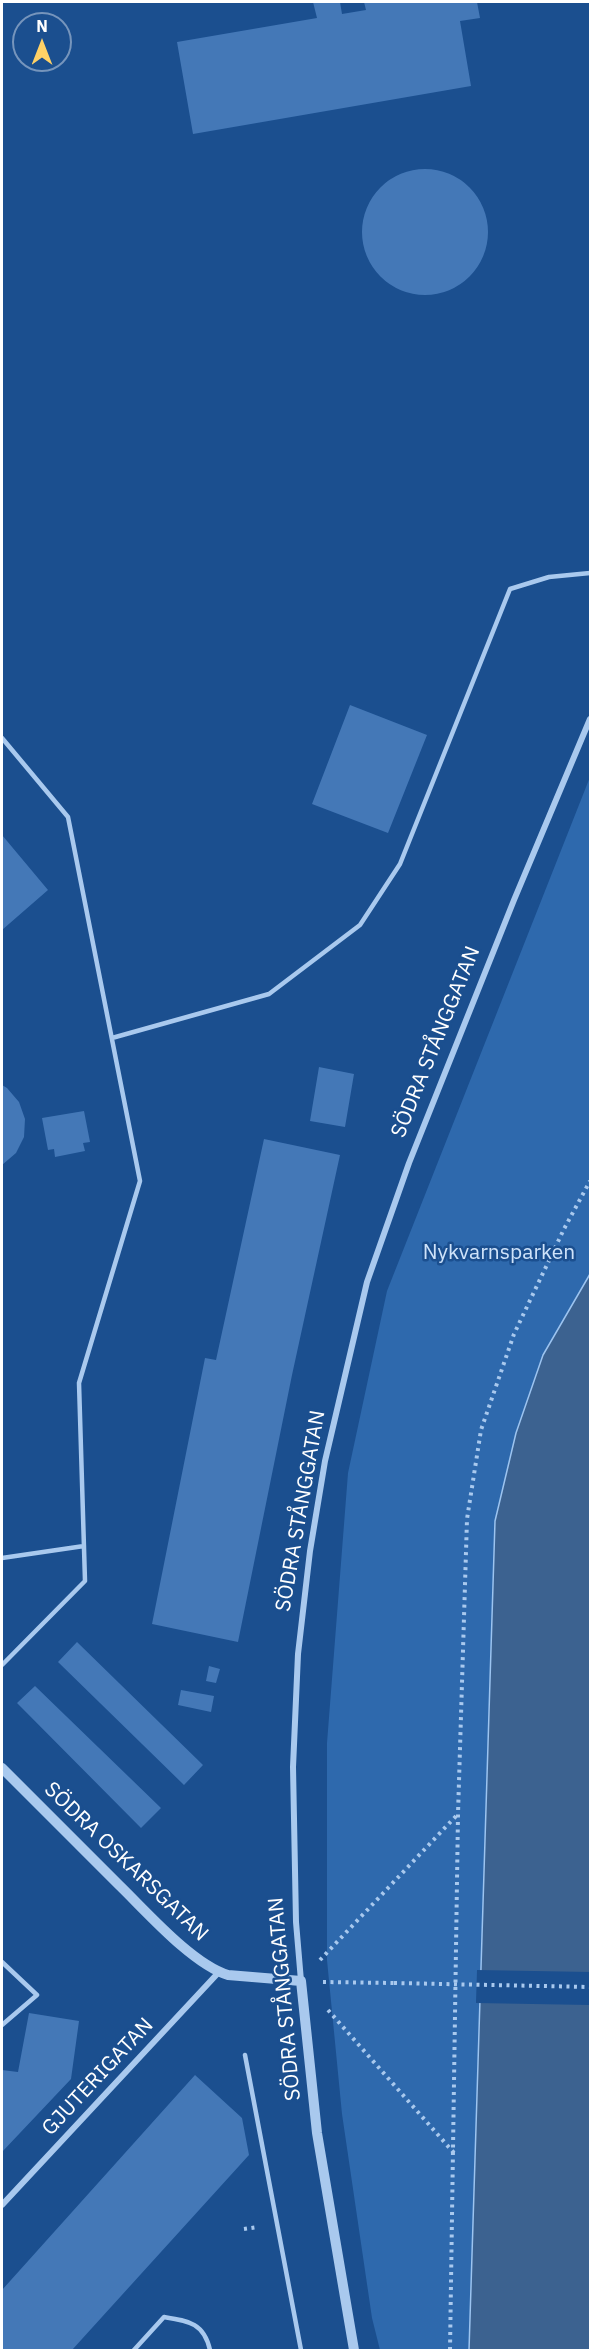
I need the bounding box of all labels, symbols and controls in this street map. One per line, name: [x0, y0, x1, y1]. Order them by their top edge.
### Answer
north arrow: [12, 12, 72, 72]
text: N: [36, 16, 48, 36]
street label: SÖDRA STÅNGGATAN: [386, 943, 486, 1141]
park label: Nykvarnsparken: [423, 1240, 575, 1266]
street label: SÖDRA STÅNGGATAN: [271, 1408, 331, 1614]
street label: SÖDRA OSKARSGATAN: [39, 1777, 213, 1947]
street label: SÖDRA STÅNGGATAN: [264, 1896, 306, 2102]
street label: GJUTERIGATAN: [37, 2013, 159, 2141]

